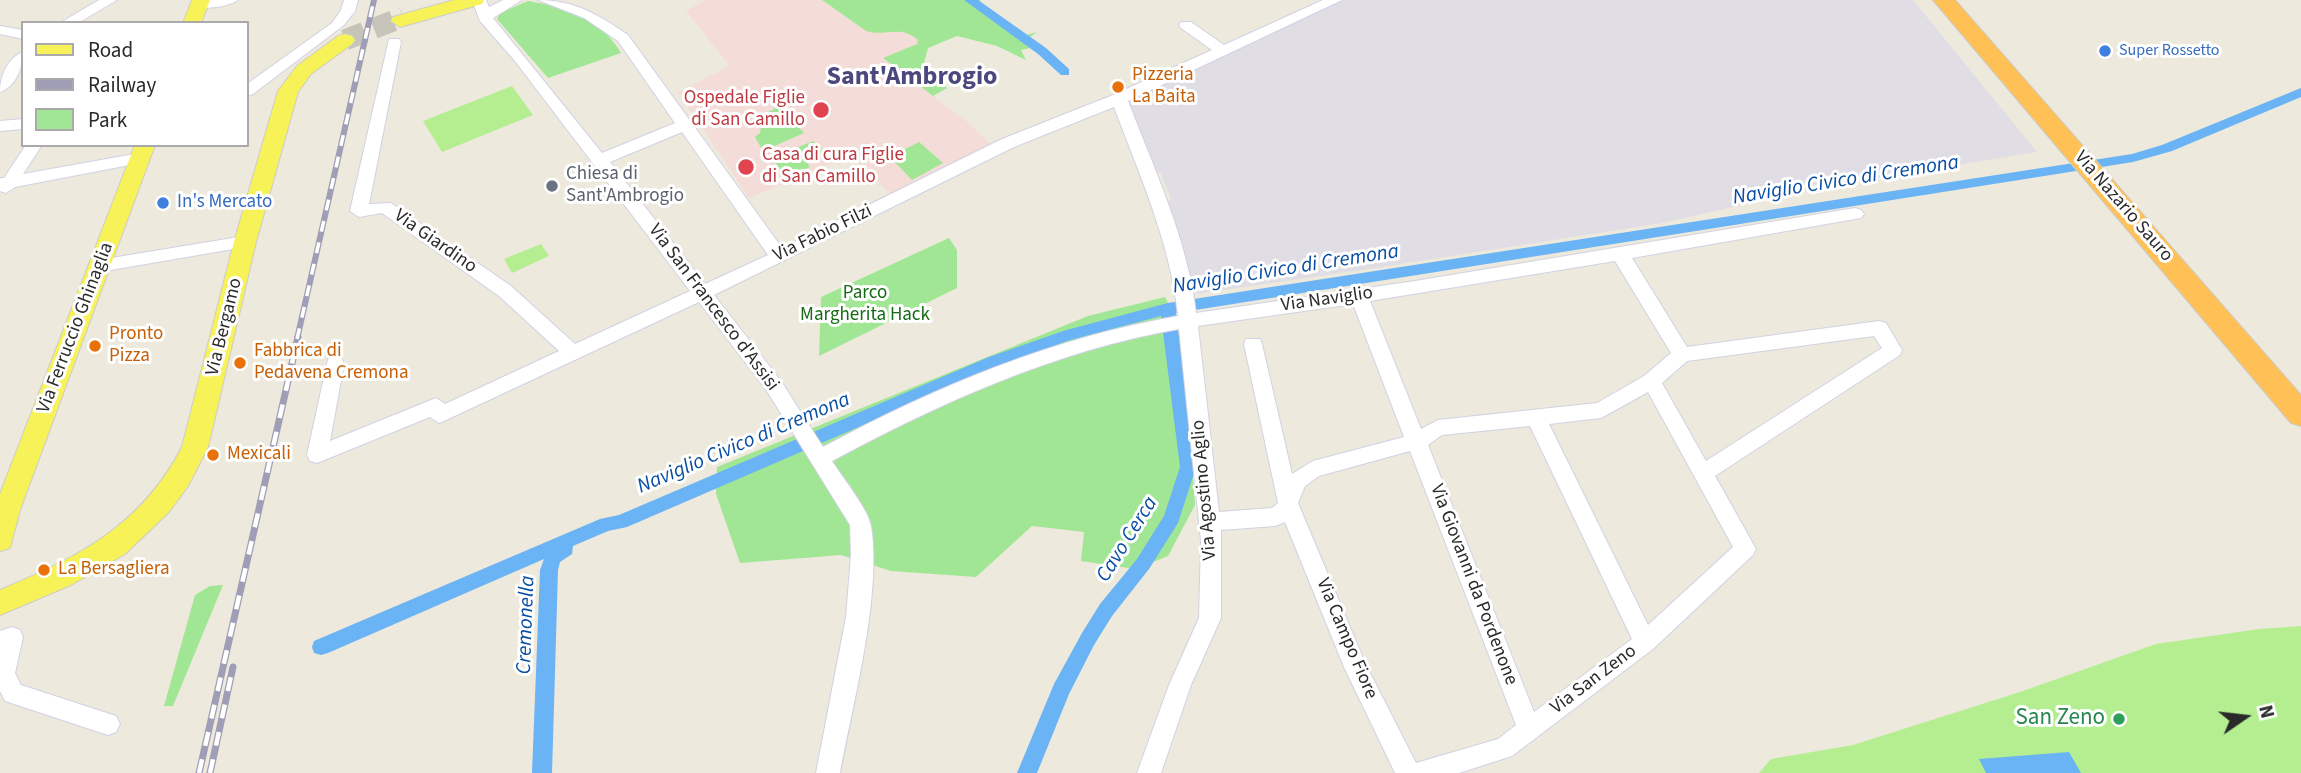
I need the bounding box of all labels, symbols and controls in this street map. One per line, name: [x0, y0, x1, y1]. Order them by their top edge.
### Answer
legend: [21, 21, 248, 147]
text: Road: [88, 35, 133, 65]
place label: Super Rossetto: [2119, 41, 2220, 61]
marker: Super Rossetto: [2097, 43, 2113, 59]
district label: Sant'Ambrogio: [827, 62, 997, 94]
place label: Pizzeria La Baita: [1132, 65, 1196, 109]
text: Railway: [88, 70, 156, 100]
marker: Pizzeria La Baita: [1110, 79, 1126, 95]
place label: Ospedale Figlie di San Camillo: [684, 88, 805, 132]
marker: Ospedale Figlie di San Camillo: [811, 100, 831, 120]
text: Park: [88, 105, 127, 135]
place label: Casa di cura Figlie di San Camillo: [762, 145, 904, 189]
street label: Via Nazario Sauro: [2069, 147, 2177, 267]
water label: Naviglio Civico di Cremona: [1731, 151, 1961, 211]
marker: Casa di cura Figlie di San Camillo: [736, 157, 756, 177]
place label: Chiesa di Sant'Ambrogio: [566, 164, 684, 208]
marker: Chiesa di Sant'Ambrogio: [544, 178, 560, 194]
place label: In's Mercato: [177, 192, 272, 214]
marker: In's Mercato: [155, 195, 171, 211]
street label: Via Fabio Filzi: [770, 200, 876, 268]
street label: Via Giardino: [389, 205, 481, 279]
street label: Via San Francesco d'Assisi: [643, 220, 783, 396]
street label: Via Ferruccio Ghinaglia: [33, 239, 119, 417]
water label: Naviglio Civico di Cremona: [1171, 240, 1401, 300]
street label: Via Bergamo: [202, 276, 248, 378]
street label: Via Naviglio: [1280, 282, 1374, 318]
park label: Parco Margherita Hack: [800, 283, 930, 327]
place label: Pronto Pizza: [109, 324, 163, 368]
marker: Pronto Pizza: [87, 338, 103, 354]
place label: Fabbrica di Pedavena Cremona: [254, 341, 409, 385]
marker: Fabbrica di Pedavena Cremona: [232, 355, 248, 371]
water label: Naviglio Civico di Cremona: [634, 388, 854, 500]
street label: Via Agostino Aglio: [1188, 419, 1222, 561]
place label: Mexicali: [227, 444, 291, 466]
marker: Mexicali: [205, 447, 221, 463]
street label: Via Giovanni da Pordenone: [1424, 481, 1522, 689]
water label: Cavo Cerca: [1092, 493, 1164, 587]
place label: La Bersagliera: [58, 559, 170, 581]
marker: La Bersagliera: [36, 562, 52, 578]
water label: Cremonella: [513, 575, 541, 675]
street label: Via Campo Fiore: [1310, 575, 1382, 703]
street label: Via San Zeno: [1547, 640, 1641, 720]
north arrow: [2210, 682, 2280, 752]
text: N: [2251, 702, 2280, 721]
place label: San Zeno: [2016, 705, 2105, 733]
marker: San Zeno: [2111, 711, 2127, 727]

